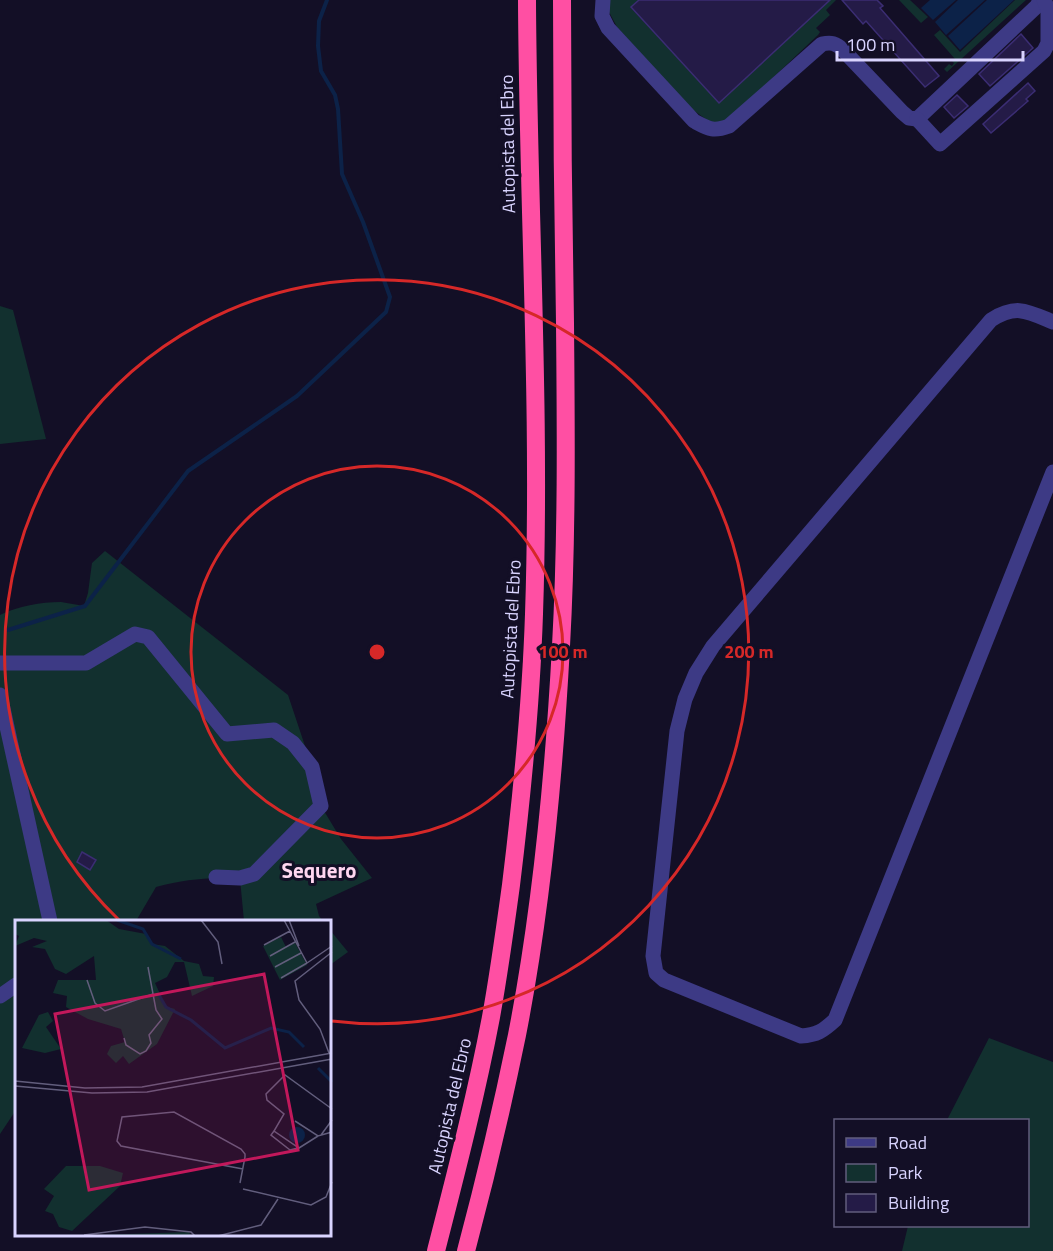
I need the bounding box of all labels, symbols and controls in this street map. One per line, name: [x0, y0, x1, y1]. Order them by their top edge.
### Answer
scale bar: [837, 24, 1023, 62]
text: 100 m: [846, 31, 895, 58]
street label: Autopista del Ebro: [493, 74, 522, 214]
street label: Autopista del Ebro: [493, 559, 528, 699]
text: 100 m: [538, 638, 588, 665]
text: 200 m: [724, 638, 774, 665]
centre of rings: [367, 642, 387, 662]
district label: Sequero: [282, 854, 356, 886]
inset map: [15, 920, 332, 1236]
street label: Autopista del Ebro: [421, 1035, 478, 1177]
legend: [834, 1119, 1029, 1227]
text: Road: [888, 1129, 927, 1156]
text: Park: [888, 1159, 923, 1186]
text: Building: [888, 1189, 949, 1216]

